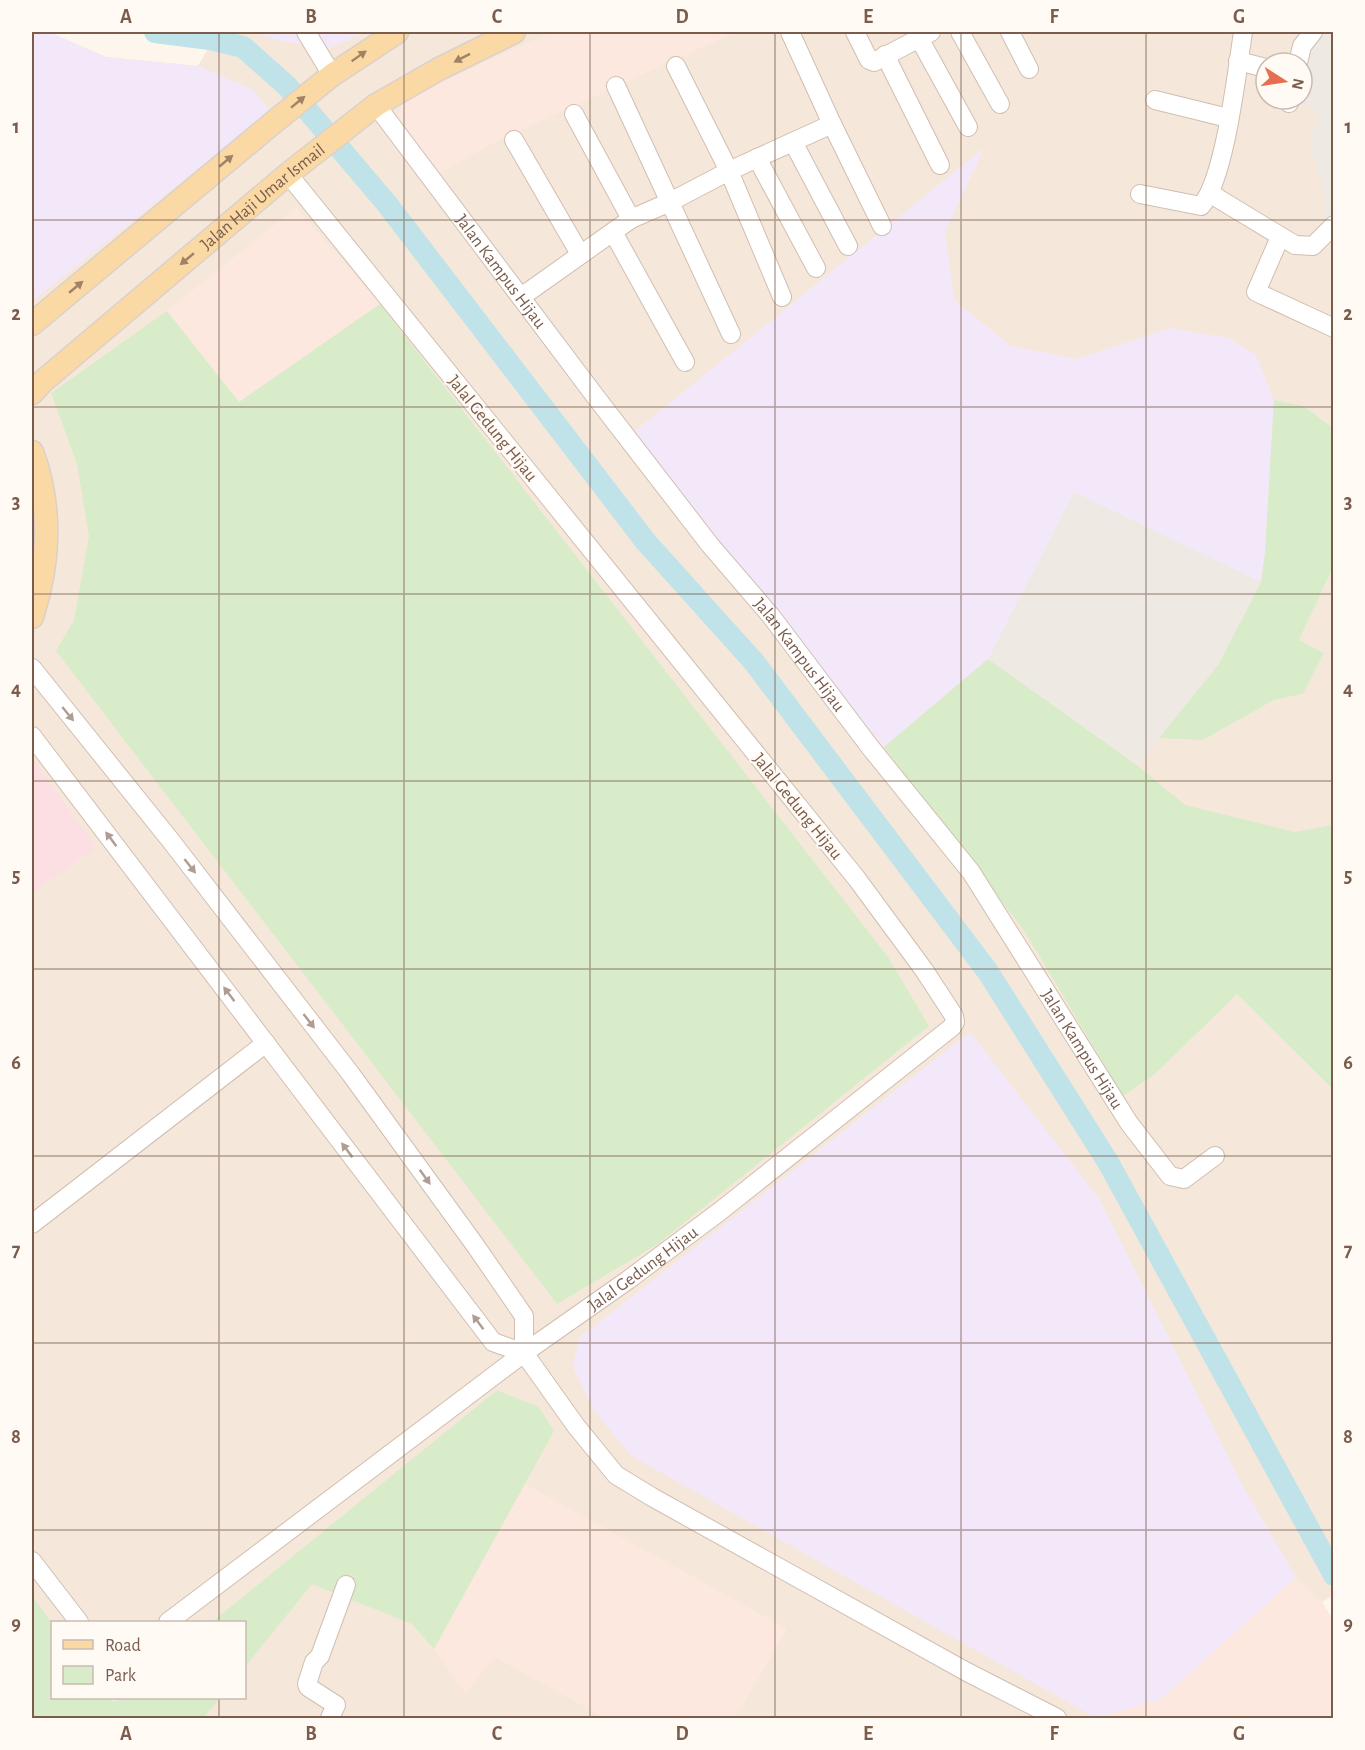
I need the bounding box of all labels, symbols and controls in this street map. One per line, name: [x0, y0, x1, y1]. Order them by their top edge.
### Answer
text: A: [120, 7, 132, 27]
text: B: [305, 7, 317, 27]
text: C: [492, 7, 503, 27]
text: D: [675, 7, 689, 27]
text: E: [863, 7, 873, 27]
text: F: [1049, 7, 1059, 27]
text: G: [1233, 7, 1245, 27]
one-way arrow: [350, 50, 366, 62]
north arrow: [1254, 51, 1314, 111]
one-way arrow: [453, 53, 470, 62]
text: N: [1289, 77, 1307, 91]
one-way arrow: [290, 96, 306, 109]
text: 1: [12, 117, 20, 137]
text: 1: [1344, 117, 1352, 137]
street label: Jalan Haji Umar Ismail: [197, 141, 329, 254]
one-way arrow: [218, 155, 234, 168]
street label: Jalan Kampus Hijau: [452, 211, 549, 332]
one-way arrow: [179, 253, 195, 266]
one-way arrow: [68, 280, 84, 293]
text: 2: [11, 304, 21, 324]
text: 2: [1343, 304, 1353, 324]
street label: Jalal Gedung Hijau: [444, 372, 540, 485]
text: 3: [12, 492, 20, 512]
text: 3: [1344, 492, 1352, 512]
street label: Jalan Kampus Hijau: [750, 595, 848, 715]
text: 4: [11, 679, 21, 699]
text: 4: [1343, 679, 1353, 699]
one-way arrow: [62, 706, 75, 722]
street label: Jalal Gedung Hijau: [749, 750, 845, 863]
one-way arrow: [105, 832, 117, 847]
one-way arrow: [184, 859, 196, 874]
text: 5: [12, 866, 20, 886]
text: 5: [1344, 866, 1352, 886]
street label: Jalan Kampus Hijau: [1037, 986, 1126, 1113]
one-way arrow: [223, 987, 235, 1003]
one-way arrow: [303, 1012, 315, 1028]
text: 6: [11, 1053, 21, 1073]
text: 6: [1343, 1053, 1353, 1073]
one-way arrow: [342, 1142, 354, 1157]
one-way arrow: [419, 1169, 431, 1185]
street label: Jalal Gedung Hijau: [585, 1223, 701, 1315]
text: 7: [12, 1240, 21, 1260]
text: 7: [1344, 1240, 1353, 1260]
one-way arrow: [472, 1314, 484, 1329]
text: 8: [11, 1427, 21, 1447]
text: 8: [1343, 1427, 1353, 1447]
text: 9: [11, 1614, 21, 1634]
text: 9: [1343, 1614, 1353, 1634]
legend: [51, 1621, 246, 1699]
text: Road: [105, 1637, 141, 1655]
text: Park: [105, 1667, 137, 1685]
text: A: [120, 1724, 132, 1744]
text: B: [305, 1724, 317, 1744]
text: C: [492, 1724, 503, 1744]
text: D: [675, 1724, 689, 1744]
text: E: [863, 1724, 873, 1744]
text: F: [1049, 1724, 1059, 1744]
text: G: [1233, 1724, 1245, 1744]

